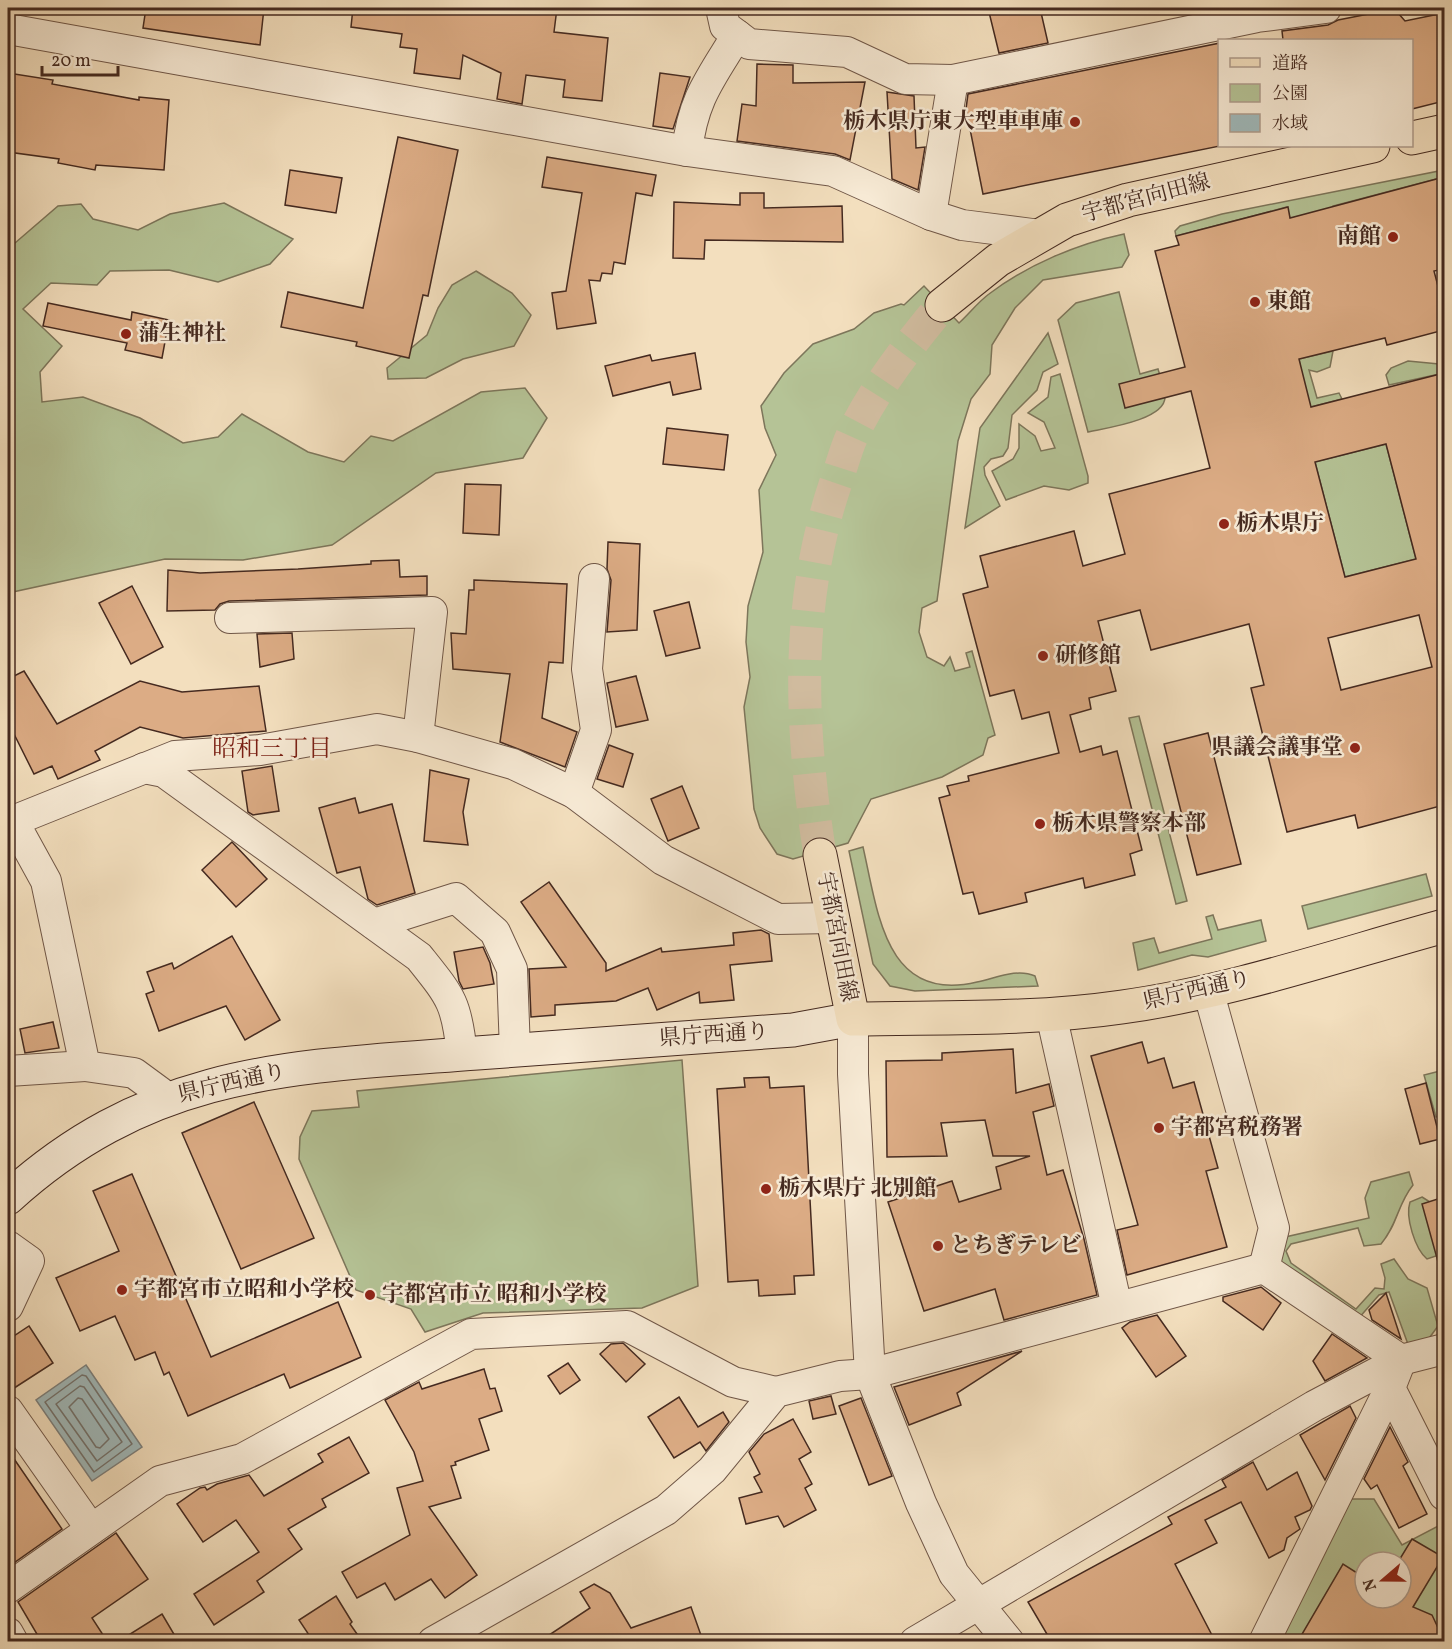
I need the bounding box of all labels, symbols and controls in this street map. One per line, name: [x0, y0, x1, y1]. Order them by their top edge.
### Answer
scale bar: [42, 39, 118, 77]
legend: [1218, 39, 1413, 147]
text: 20 m: [51, 49, 91, 74]
text: 道路: [1272, 52, 1308, 77]
text: 公園: [1272, 82, 1308, 107]
place label: 栃木県庁東大型車車庫: [843, 107, 1063, 138]
text: 水域: [1272, 112, 1308, 137]
marker: 栃木県庁東大型車車庫: [1068, 115, 1082, 129]
street label: 宇都宮向田線: [1078, 167, 1214, 231]
place label: 南館: [1337, 222, 1381, 253]
marker: 南館: [1386, 230, 1400, 244]
place label: 東館: [1267, 287, 1311, 318]
marker: 東館: [1248, 295, 1262, 309]
place label: 蒲生神社: [138, 319, 226, 350]
marker: 蒲生神社: [119, 327, 133, 341]
place label: 栃木県庁: [1236, 509, 1324, 540]
marker: 栃木県庁: [1217, 517, 1231, 531]
place label: 研修館: [1055, 641, 1121, 672]
marker: 研修館: [1036, 649, 1050, 663]
district label: 昭和三丁目: [212, 733, 332, 767]
place label: 県議会議事堂: [1211, 733, 1343, 764]
marker: 県議会議事堂: [1348, 741, 1362, 755]
place label: 栃木県警察本部: [1052, 809, 1206, 840]
marker: 栃木県警察本部: [1033, 817, 1047, 831]
street label: 宇都宮向田線: [808, 869, 864, 1005]
street label: 県庁西通り: [1140, 964, 1254, 1018]
street label: 県庁西通り: [658, 1017, 770, 1055]
street label: 県庁西通り: [175, 1057, 289, 1111]
place label: 宇都宮税務署: [1171, 1113, 1303, 1144]
marker: 宇都宮税務署: [1152, 1121, 1166, 1135]
place label: 栃木県庁 北別館: [778, 1174, 936, 1205]
marker: 栃木県庁 北別館: [759, 1182, 773, 1196]
place label: とちぎテレビ: [950, 1231, 1082, 1262]
marker: とちぎテレビ: [931, 1239, 945, 1253]
place label: 宇都宮市立昭和小学校: [134, 1275, 354, 1306]
place label: 宇都宮市立 昭和小学校: [382, 1280, 606, 1311]
marker: 宇都宮市立昭和小学校: [115, 1283, 129, 1297]
marker: 宇都宮市立 昭和小学校: [363, 1288, 377, 1302]
north arrow: [1353, 1550, 1413, 1610]
text: N: [1358, 1575, 1383, 1594]

